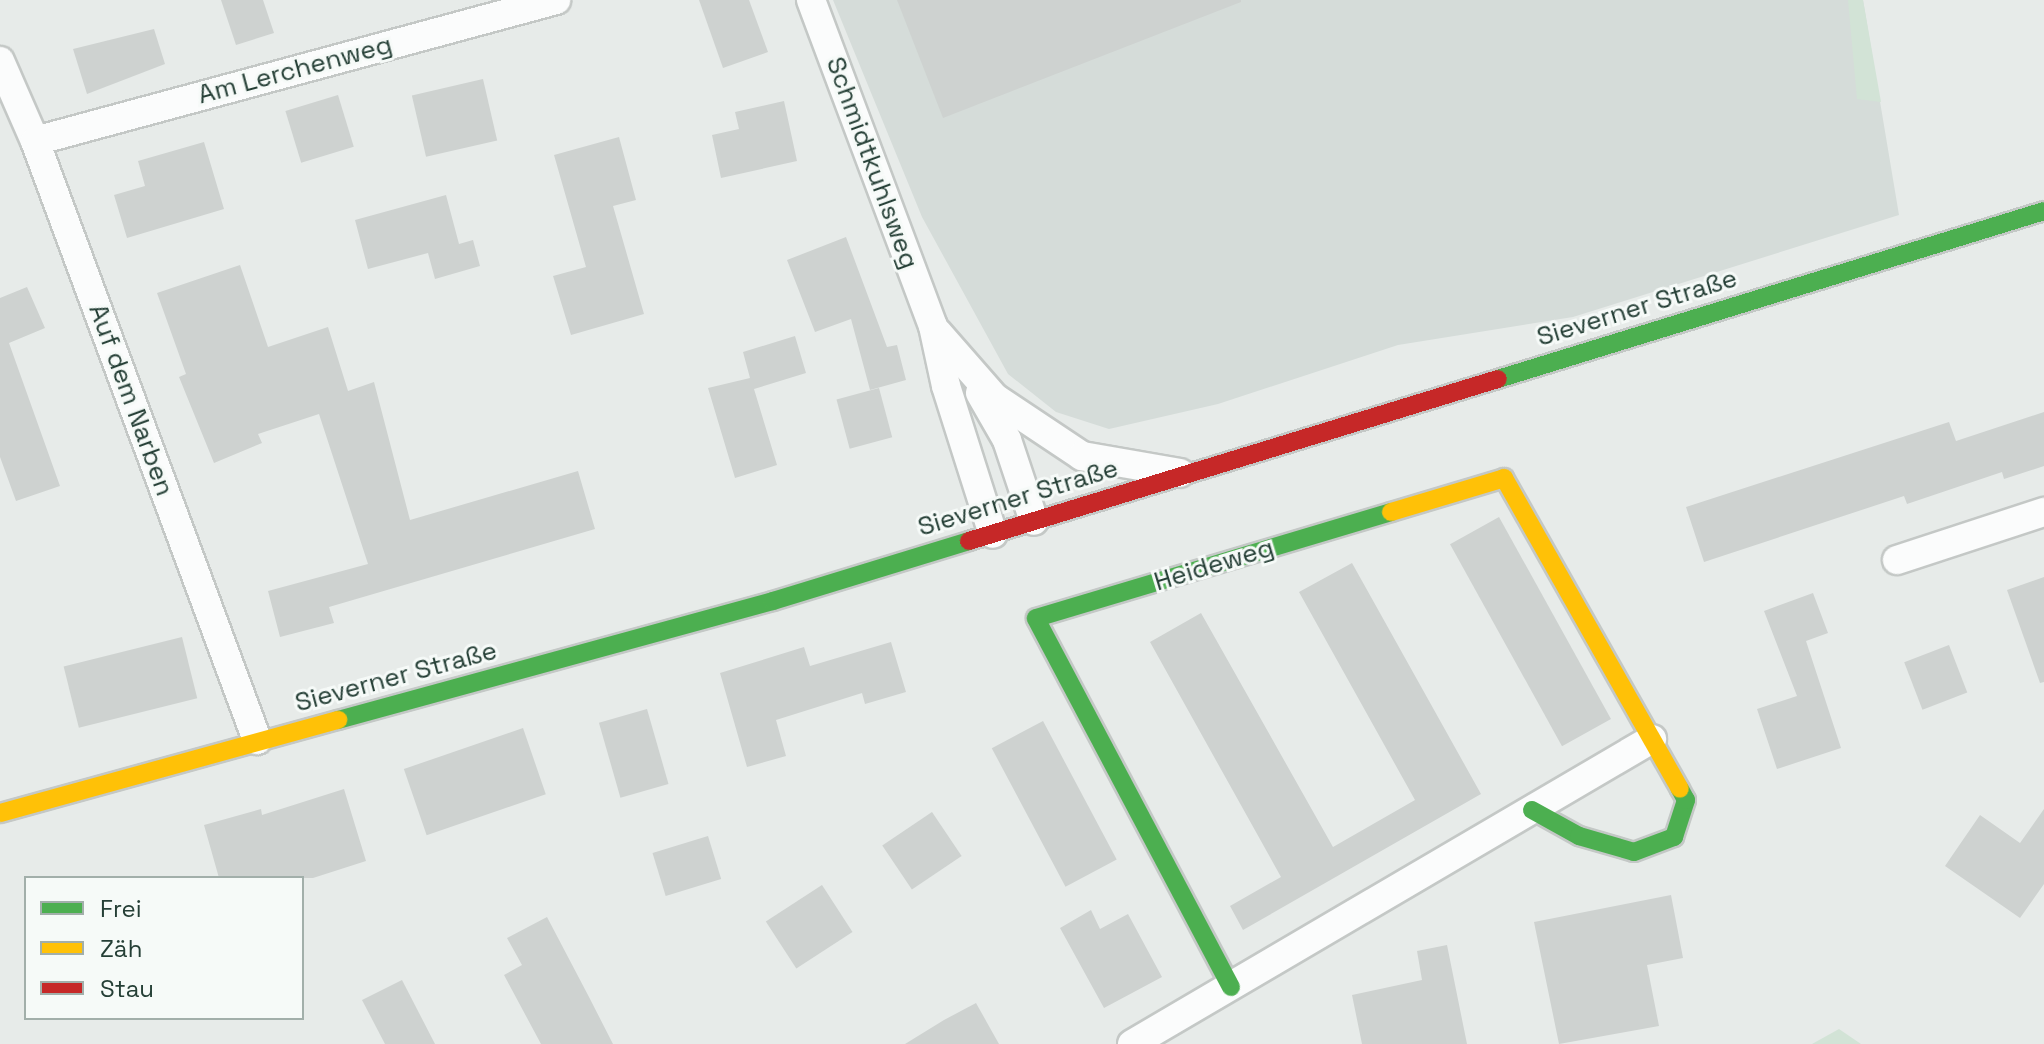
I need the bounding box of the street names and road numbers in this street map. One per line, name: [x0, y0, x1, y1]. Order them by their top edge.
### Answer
street label: Am Lerchenweg: [195, 29, 395, 111]
street label: Schmidtkuhlsweg: [819, 53, 925, 273]
street label: Sieverner Straße: [1533, 263, 1741, 353]
street label: Auf dem Narben: [82, 300, 180, 500]
street label: Sieverner Straße: [914, 453, 1122, 543]
street label: Heideweg: [1150, 532, 1278, 598]
street label: Sieverner Straße: [292, 635, 500, 719]

